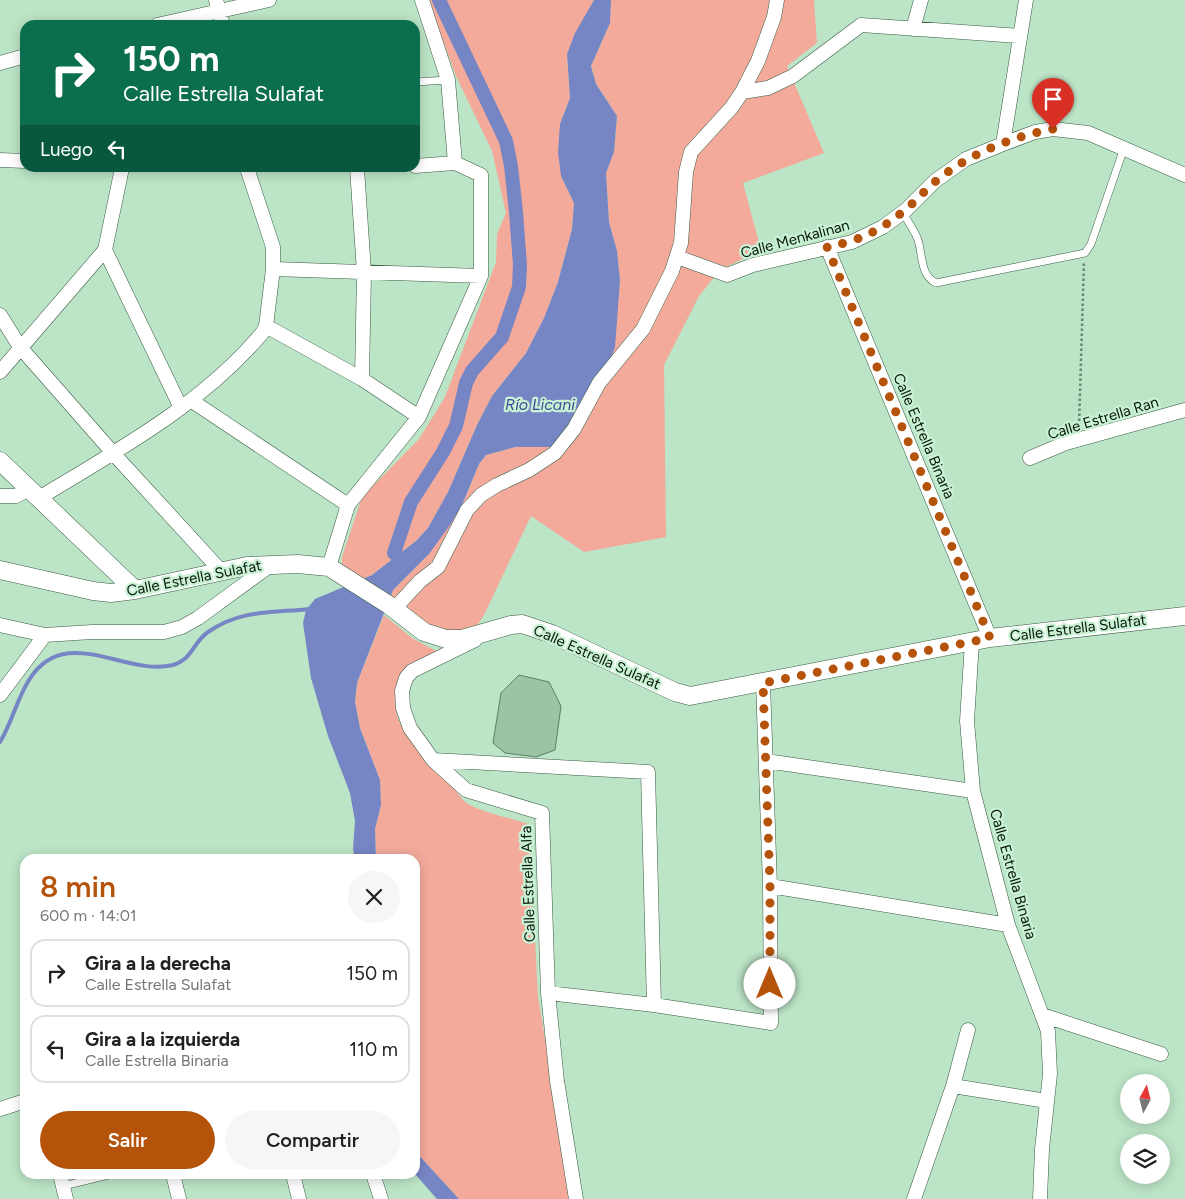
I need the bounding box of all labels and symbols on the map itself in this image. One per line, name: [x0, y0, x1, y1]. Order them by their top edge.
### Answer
pin: [1032, 78, 1074, 129]
street label: Calle Menkalinan: [739, 216, 851, 262]
street label: Calle Estrella Binaria: [889, 371, 959, 501]
street label: Calle Estrella Ran: [1045, 393, 1161, 443]
water label: Río Licani: [505, 395, 575, 414]
street label: Calle Estrella Sulafat: [125, 556, 263, 600]
street label: Calle Estrella Sulafat: [1009, 611, 1147, 645]
street label: Calle Estrella Sulafat: [531, 621, 664, 693]
street label: Calle Estrella Binaria: [986, 807, 1040, 941]
street label: Calle Estrella Alfa: [517, 826, 539, 942]
position arrow: [743, 957, 795, 1009]
north arrow: [1120, 1074, 1170, 1124]

